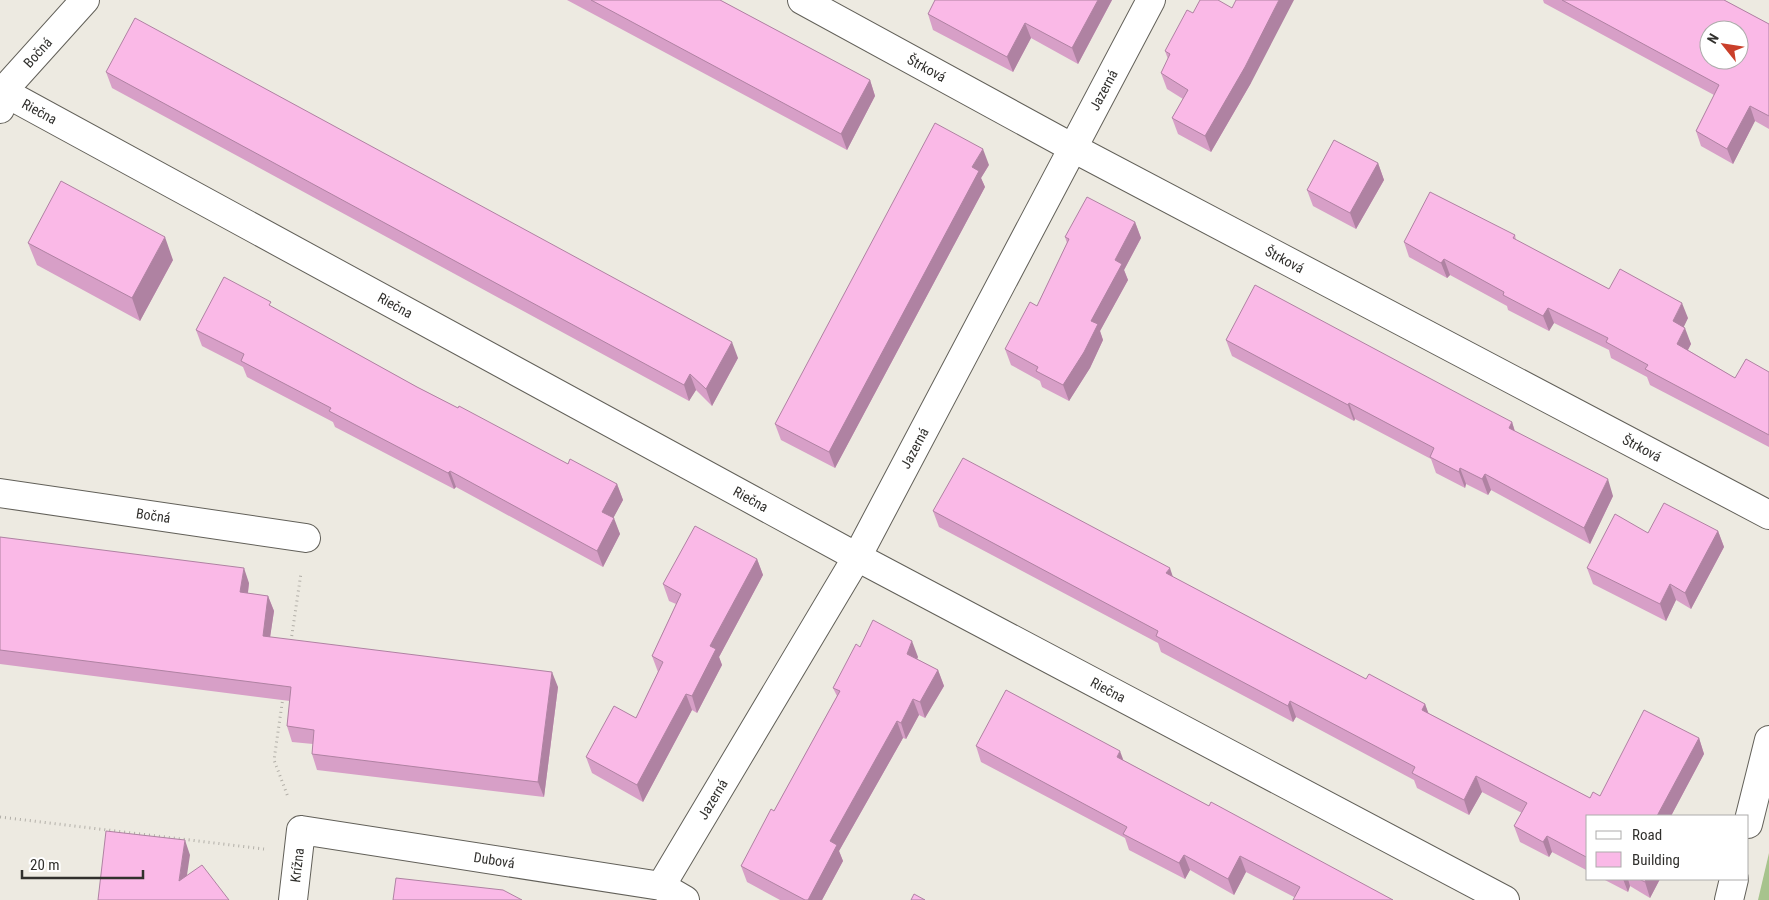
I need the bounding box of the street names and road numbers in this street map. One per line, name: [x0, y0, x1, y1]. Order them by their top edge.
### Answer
street label: Bočná: [20, 34, 55, 71]
street label: Štrková: [905, 50, 949, 85]
street label: Jazerná: [1086, 67, 1121, 113]
street label: Riečna: [19, 96, 60, 127]
street label: Štrková: [1262, 242, 1307, 276]
street label: Riečna: [375, 289, 415, 321]
street label: Jazerná: [897, 425, 932, 471]
street label: Štrková: [1620, 430, 1664, 465]
street label: Riečna: [731, 483, 771, 515]
street label: Bočná: [135, 505, 172, 526]
street label: Riečna: [1088, 674, 1128, 706]
street label: Jazerná: [695, 776, 731, 822]
street label: Krížna: [287, 847, 307, 883]
street label: Dubová: [473, 849, 516, 871]

